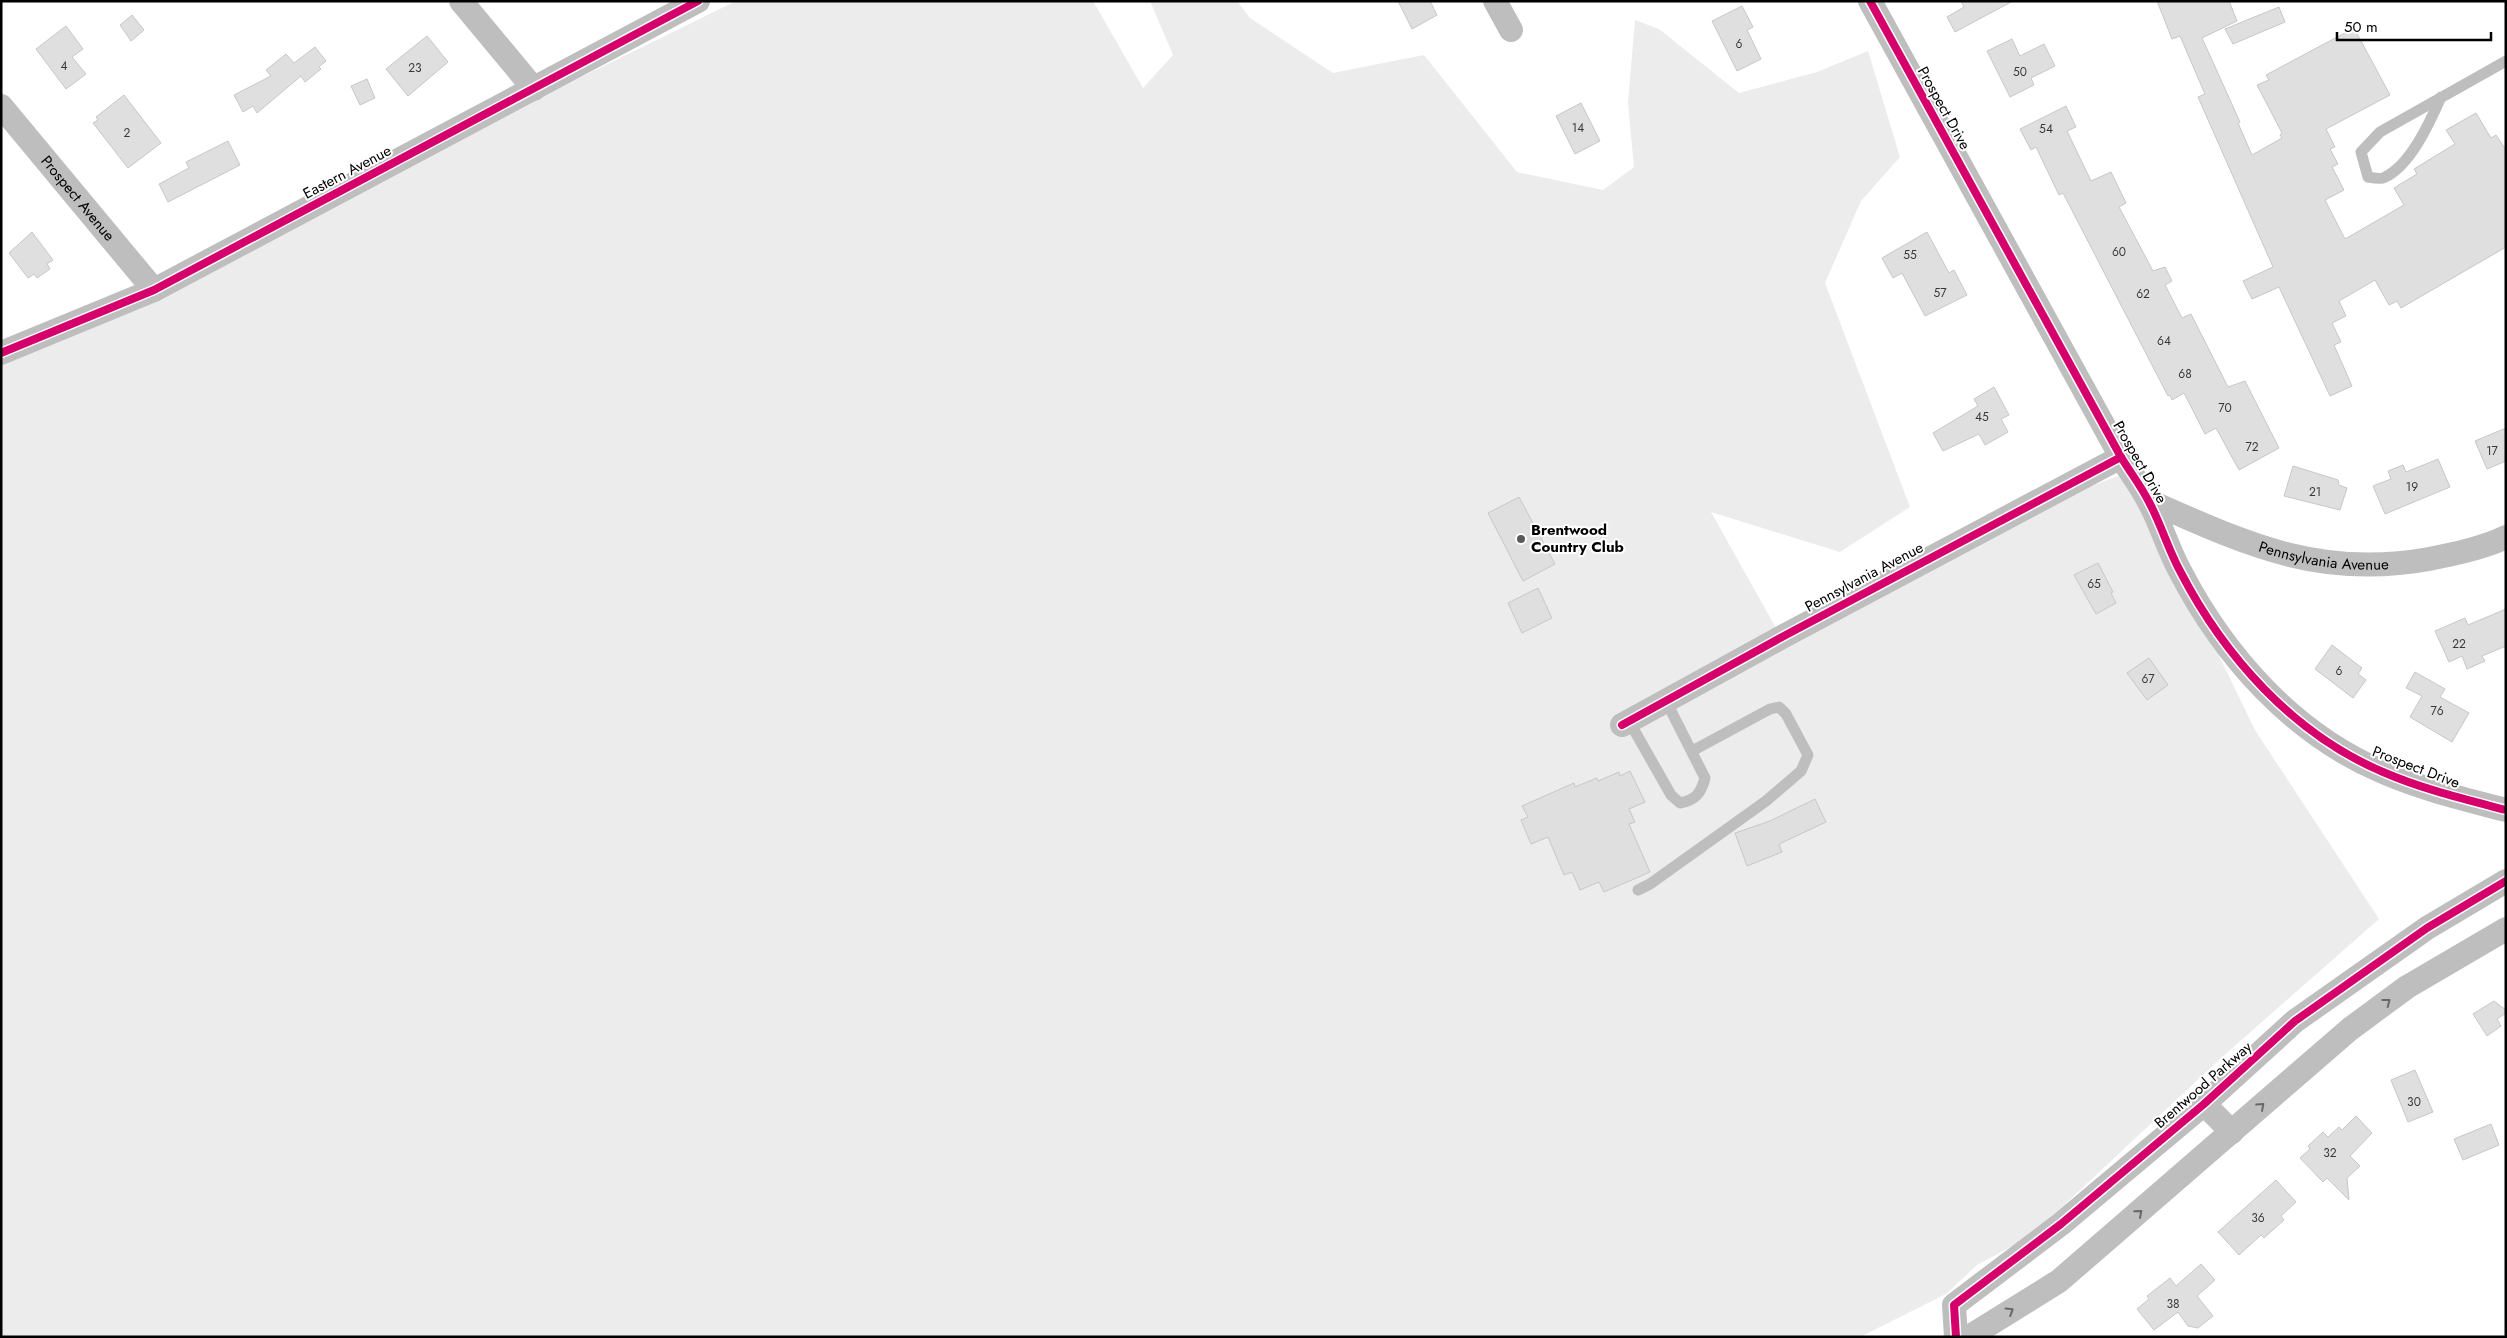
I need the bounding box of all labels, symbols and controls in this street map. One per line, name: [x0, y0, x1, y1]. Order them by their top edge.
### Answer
scale bar: [2337, 10, 2491, 42]
text: 50 m: [2344, 16, 2378, 38]
house number: 6: [1736, 35, 1743, 53]
house number: 4: [61, 57, 68, 75]
house number: 23: [408, 59, 422, 77]
street label: Prospect Drive: [1912, 62, 1976, 154]
house number: 50: [2013, 63, 2027, 81]
house number: 14: [1572, 119, 1584, 137]
house number: 54: [2039, 120, 2053, 138]
house number: 2: [124, 124, 131, 142]
street label: Eastern Avenue: [299, 139, 395, 205]
street label: Prospect Avenue: [36, 151, 120, 246]
house number: 60: [2112, 243, 2126, 261]
house number: 55: [1903, 246, 1917, 264]
house number: 57: [1933, 284, 1947, 302]
house number: 62: [2136, 285, 2150, 303]
house number: 64: [2157, 332, 2171, 350]
house number: 68: [2178, 365, 2192, 383]
house number: 70: [2218, 399, 2232, 417]
house number: 45: [1975, 408, 1989, 426]
street label: Prospect Drive: [2107, 417, 2173, 508]
house number: 72: [2245, 438, 2259, 456]
house number: 17: [2486, 442, 2499, 460]
house number: 19: [2406, 478, 2418, 496]
house number: 21: [2309, 483, 2321, 501]
place label: Brentwood Country Club: [1531, 519, 1624, 558]
marker: Brentwood Country Club: [1515, 533, 1527, 545]
street label: Pennsylvania Avenue: [1801, 536, 1927, 618]
street label: Pennsylvania Avenue: [2256, 536, 2390, 576]
house number: 65: [2087, 575, 2101, 593]
house number: 22: [2452, 635, 2466, 653]
house number: 6: [2336, 662, 2343, 680]
house number: 67: [2141, 670, 2155, 688]
house number: 76: [2430, 702, 2444, 720]
street label: Prospect Drive: [2369, 740, 2463, 794]
one-way arrow: [2381, 1000, 2390, 1008]
street label: Brentwood Parkway: [2149, 1036, 2257, 1134]
house number: 30: [2407, 1093, 2421, 1111]
one-way arrow: [2256, 1102, 2265, 1111]
house number: 32: [2323, 1144, 2337, 1162]
house number: 36: [2251, 1209, 2265, 1227]
one-way arrow: [2133, 1210, 2142, 1218]
house number: 38: [2166, 1295, 2180, 1313]
one-way arrow: [2005, 1308, 2014, 1318]

